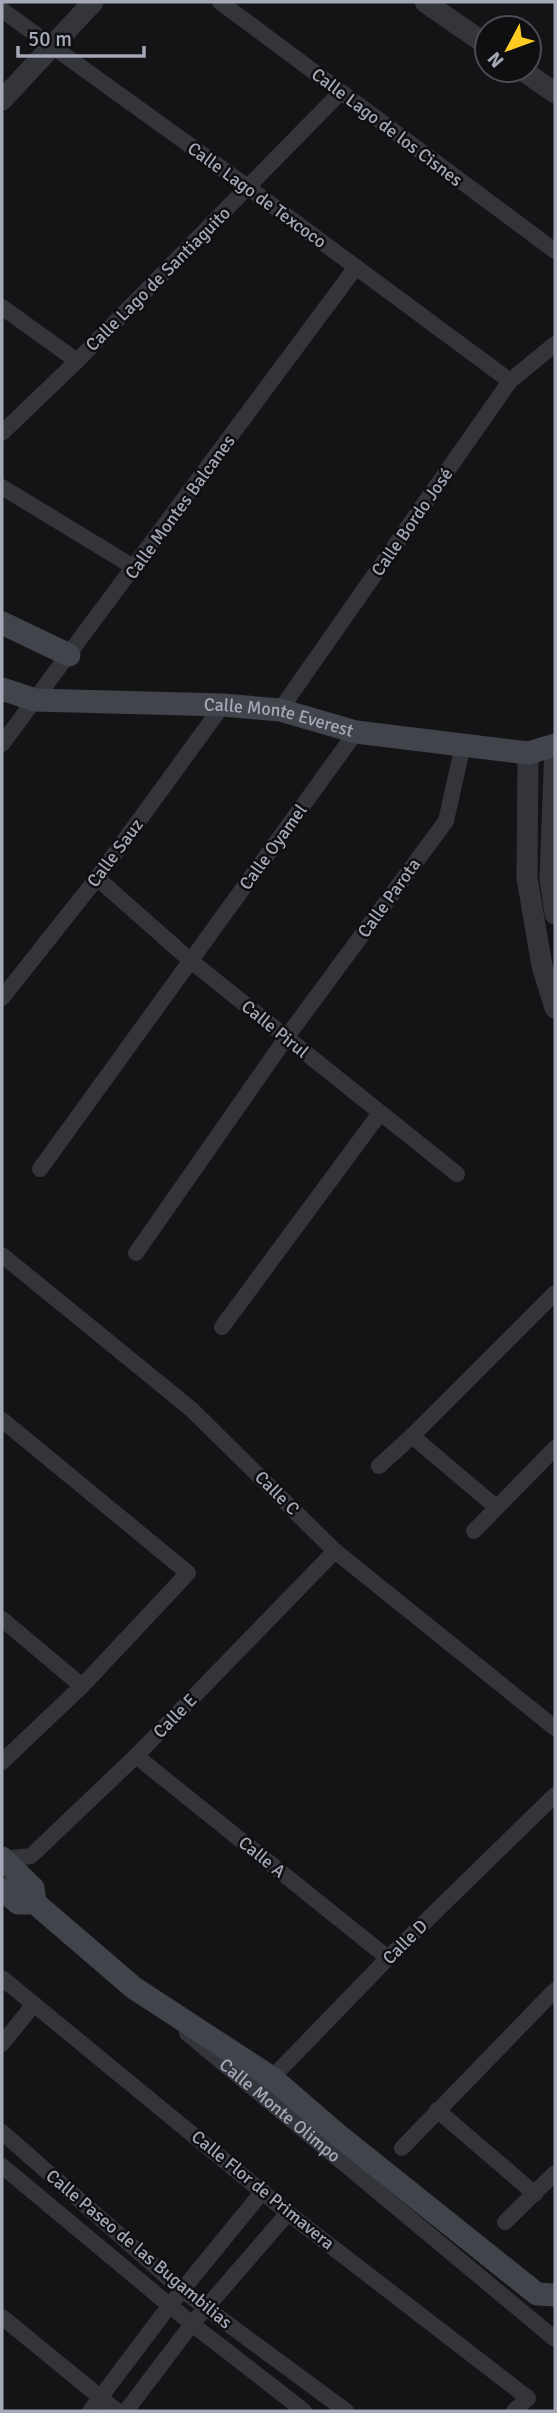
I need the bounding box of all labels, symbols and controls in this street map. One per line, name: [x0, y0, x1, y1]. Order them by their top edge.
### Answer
scale bar: [18, 14, 144, 58]
north arrow: [473, 14, 543, 84]
text: 50 m: [28, 26, 72, 52]
text: N: [483, 47, 509, 72]
street label: Calle Lago de los Cisnes: [307, 63, 467, 191]
street label: Calle Lago de Texcoco: [183, 137, 331, 253]
street label: Calle Lago de Santiaguito: [81, 202, 235, 356]
street label: Calle Montes Balcanes: [120, 430, 240, 584]
street label: Calle Bordo José: [367, 464, 457, 580]
street label: Calle Monte Everest: [204, 693, 356, 742]
street label: Calle Oyamel: [234, 800, 312, 894]
street label: Calle Sauz: [82, 814, 148, 892]
street label: Calle Parota: [353, 854, 425, 942]
street label: Calle Pirul: [237, 995, 313, 1063]
street label: Calle C: [250, 1466, 304, 1520]
street label: Calle E: [149, 1689, 201, 1743]
street label: Calle A: [234, 1831, 290, 1883]
street label: Calle D: [378, 1915, 432, 1969]
street label: Calle Monte Olimpo: [215, 2054, 345, 2167]
street label: Calle Flor de Primavera: [187, 2126, 339, 2254]
street label: Calle Paseo de las Bugambilias: [41, 2165, 237, 2333]

